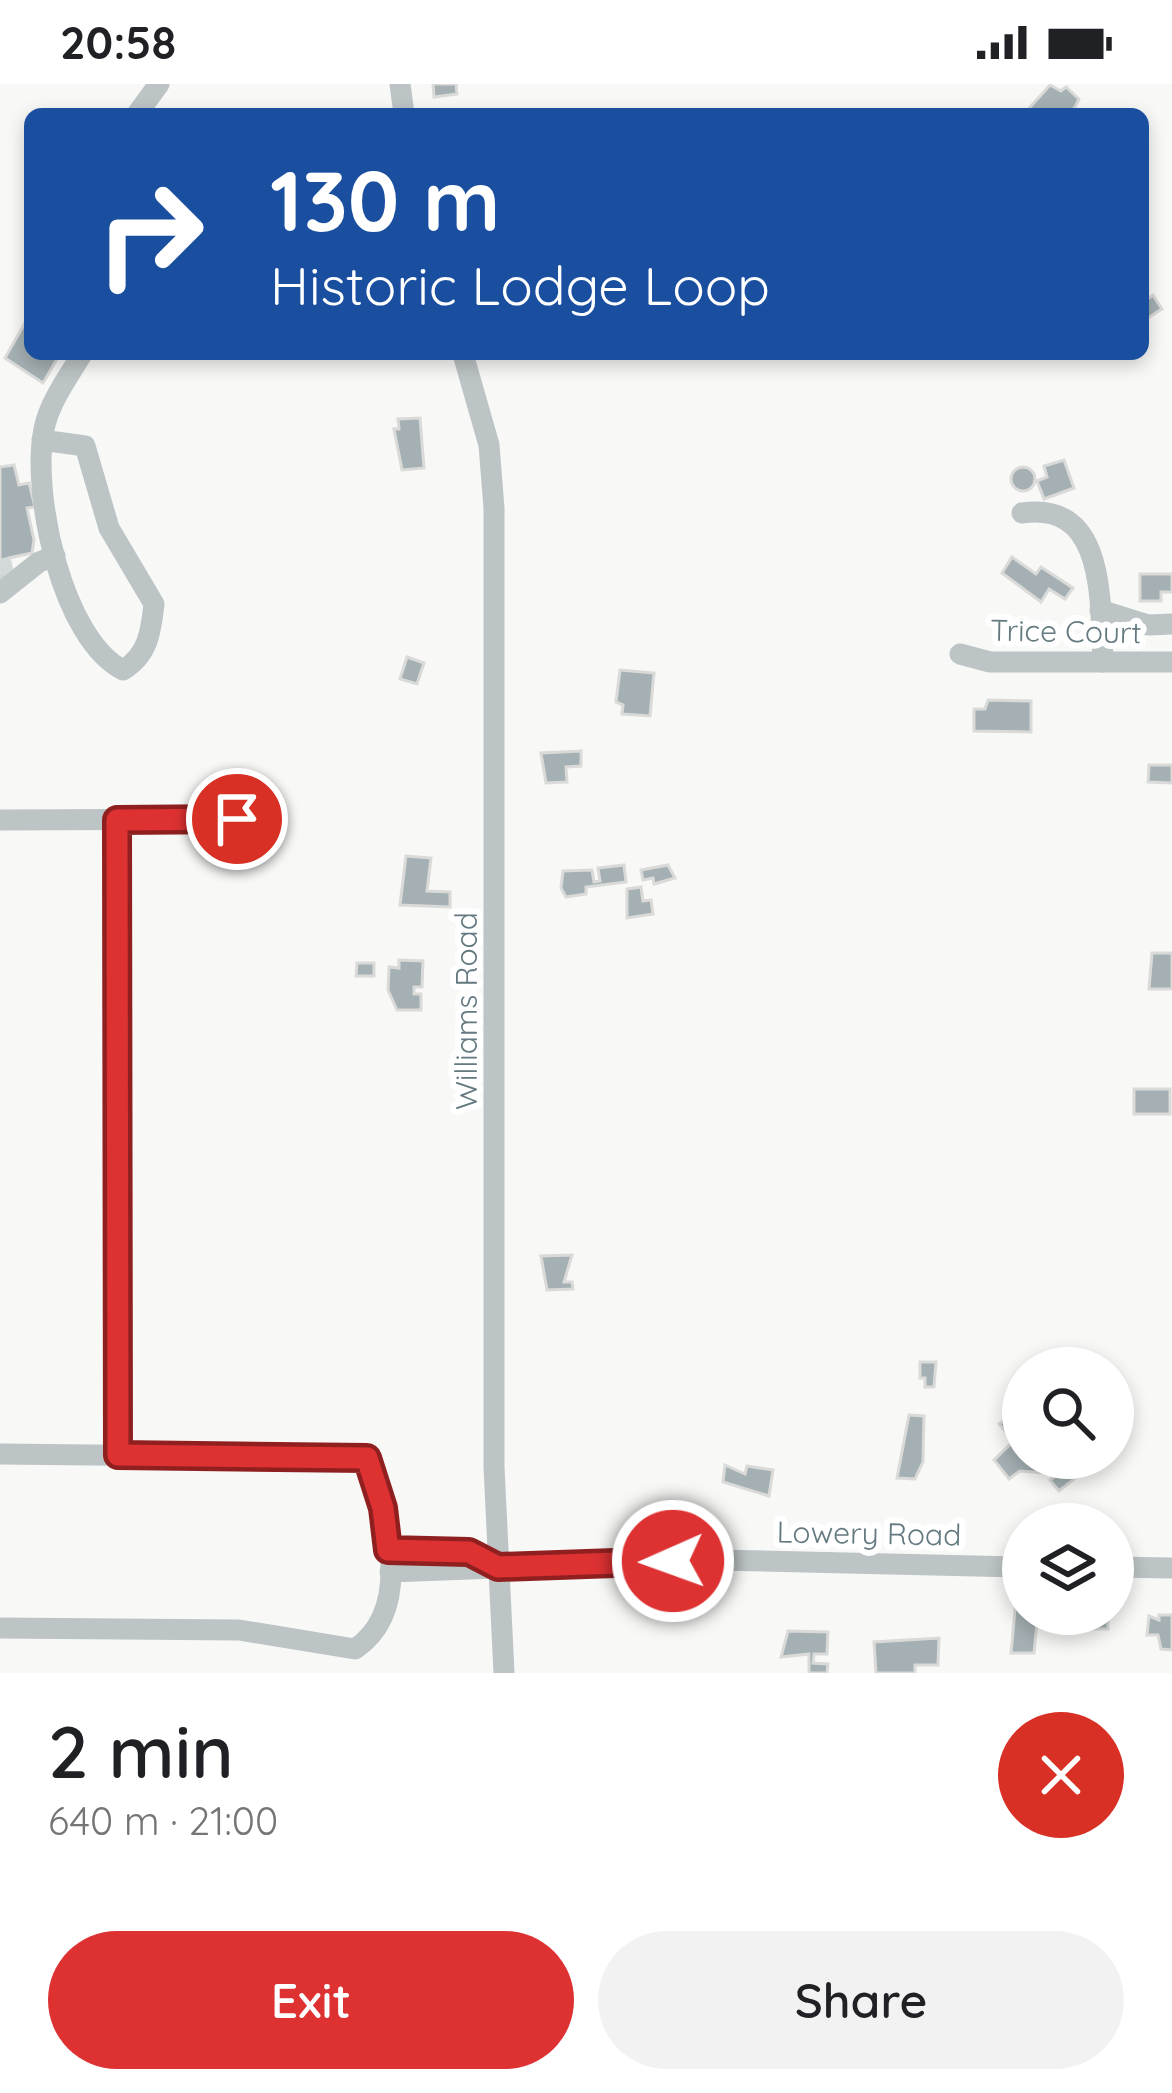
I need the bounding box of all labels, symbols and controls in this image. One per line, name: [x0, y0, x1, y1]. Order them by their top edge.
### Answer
text: 20:58: [60, 14, 176, 70]
text: 130 m: [270, 147, 500, 252]
icon: right: [72, 156, 228, 312]
text: Historic Lodge Loop: [270, 251, 770, 319]
street label: Trice Court: [990, 611, 1142, 651]
pin: [186, 768, 288, 870]
icon: arrive: [204, 786, 270, 852]
street label: Williams Road: [447, 912, 485, 1110]
map controls: [1002, 1347, 1134, 1635]
button: search: [1002, 1347, 1134, 1479]
position arrow: [610, 1498, 736, 1624]
button: layers: [1002, 1503, 1134, 1635]
street label: Lowery Road: [776, 1512, 962, 1554]
text: 2 min: [48, 1706, 234, 1796]
button: close: [998, 1712, 1124, 1838]
text: 640 m · 21:00: [48, 1796, 278, 1845]
button: Exit: [48, 1931, 574, 2069]
button: Share: [598, 1931, 1124, 2069]

